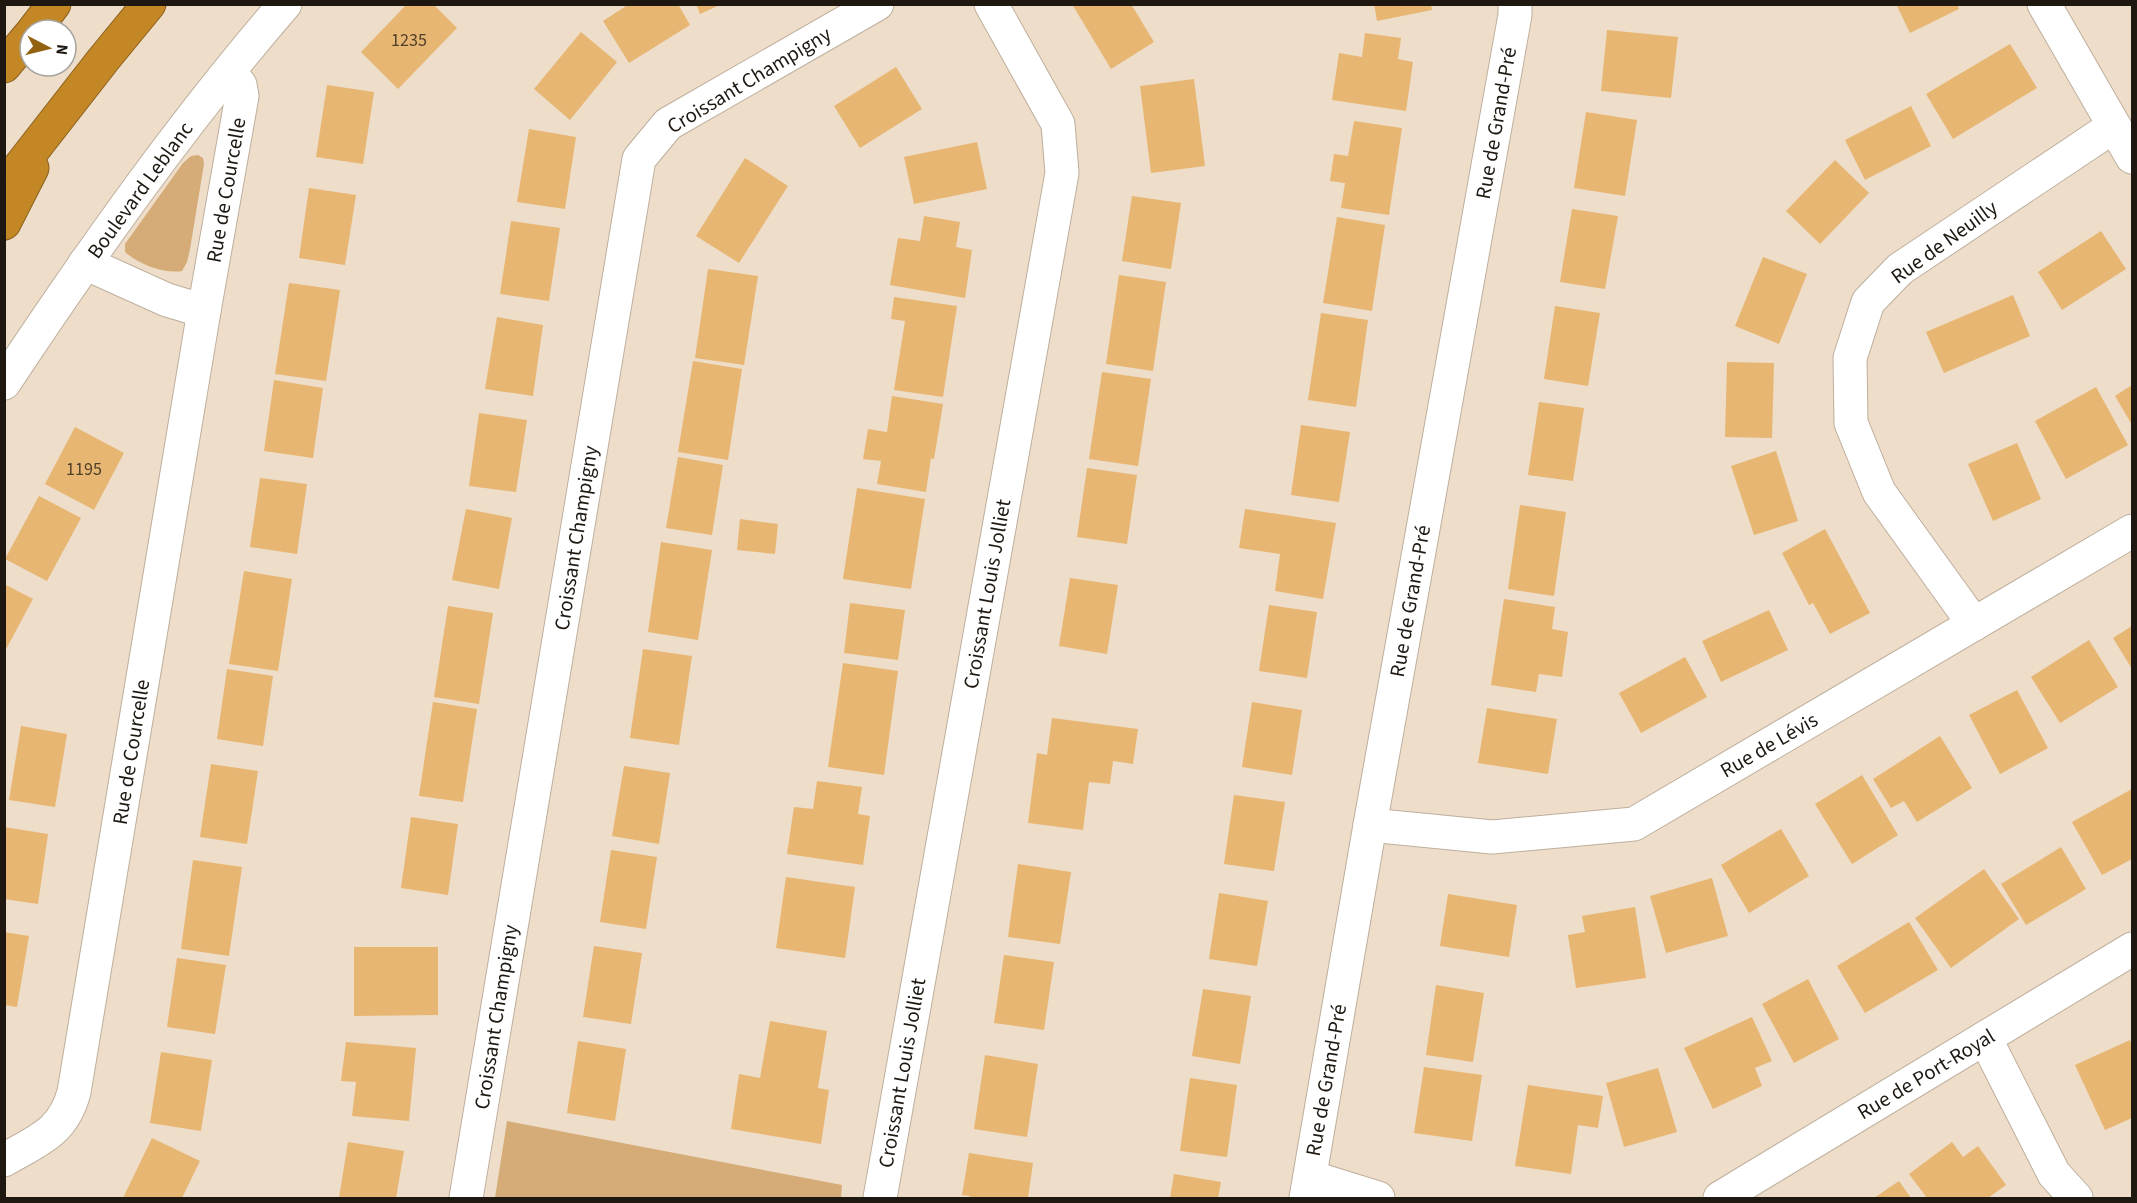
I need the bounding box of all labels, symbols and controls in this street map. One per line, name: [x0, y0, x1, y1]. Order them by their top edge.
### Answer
north arrow: [18, 18, 78, 78]
street label: Croissant Champigny: [661, 19, 837, 141]
house number: 1235: [391, 28, 427, 53]
text: N: [50, 43, 73, 56]
street label: Rue de Grand-Pré: [1468, 45, 1524, 201]
street label: Boulevard Leblanc: [80, 115, 200, 265]
street label: Rue de Courcelle: [198, 115, 254, 265]
street label: Rue de Neuilly: [1884, 193, 2004, 291]
street label: Croissant Champigny: [547, 443, 605, 633]
house number: 1195: [66, 457, 102, 482]
street label: Croissant Louis Jolliet: [956, 497, 1018, 691]
street label: Rue de Grand-Pré: [1382, 523, 1438, 679]
street label: Rue de Courcelle: [105, 677, 157, 827]
street label: Rue de Lévis: [1715, 705, 1824, 785]
street label: Croissant Champigny: [467, 922, 525, 1112]
street label: Croissant Louis Jolliet: [871, 976, 933, 1170]
street label: Rue de Grand-Pré: [1298, 1002, 1354, 1158]
street label: Rue de Port-Royal: [1852, 1021, 2000, 1127]

